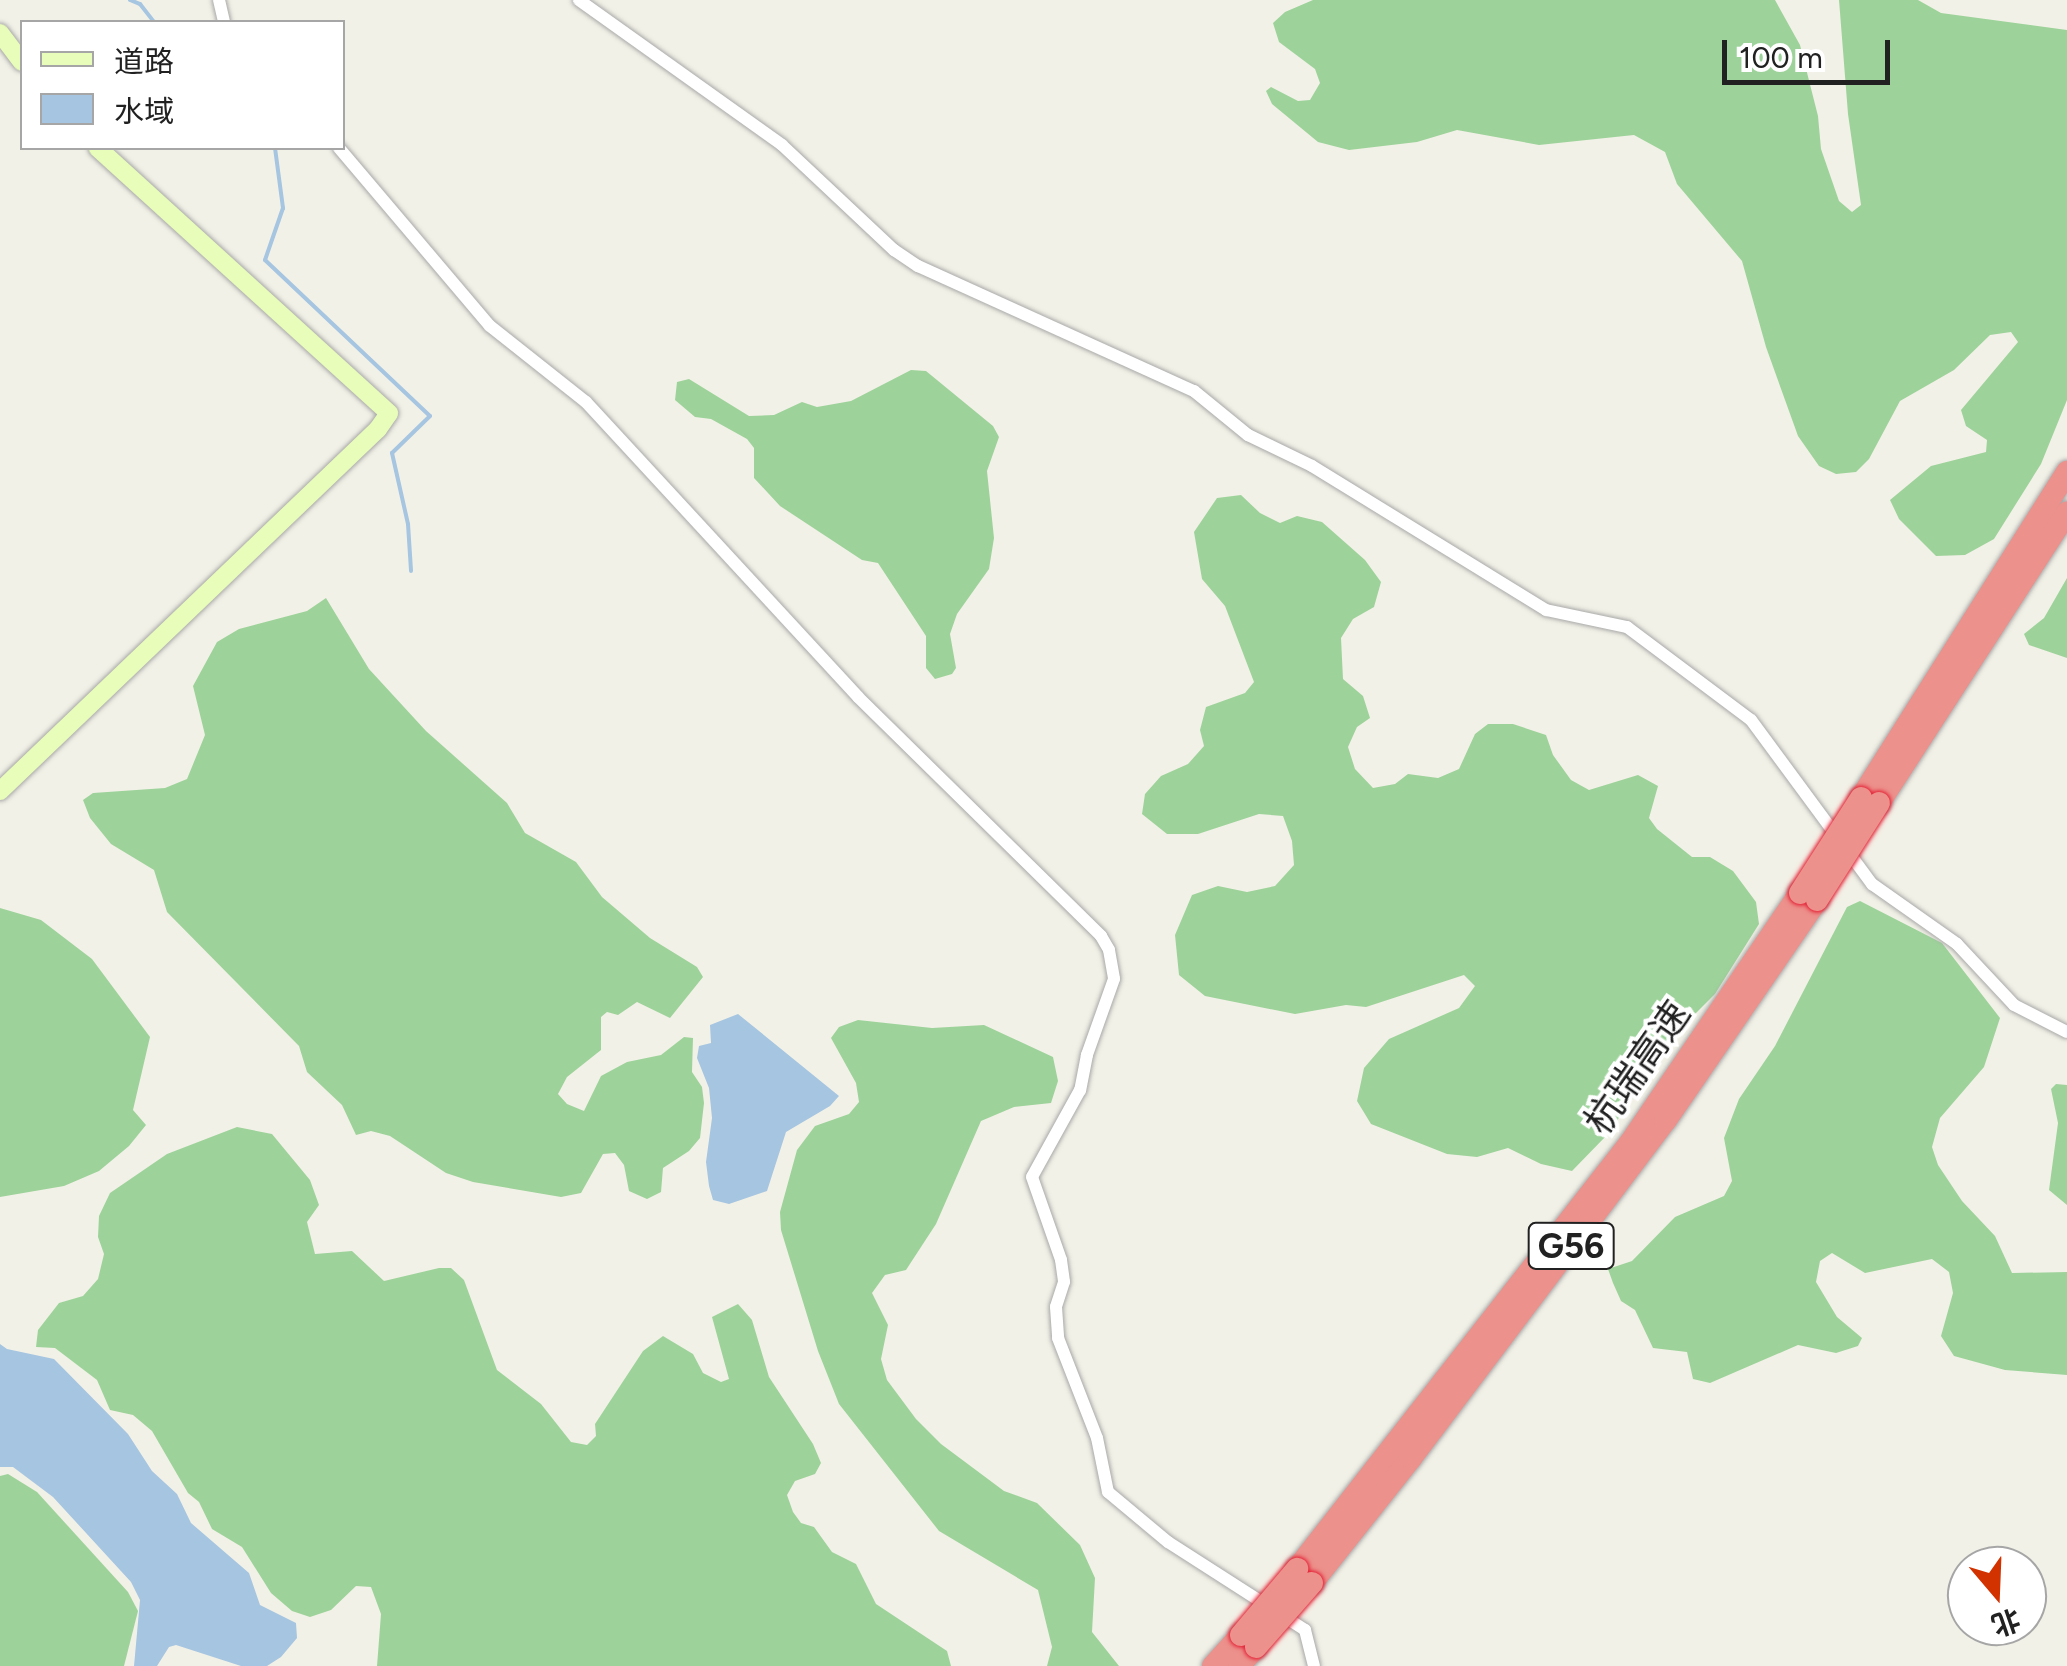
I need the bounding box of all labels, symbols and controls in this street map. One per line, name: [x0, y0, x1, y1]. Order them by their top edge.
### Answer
legend: [20, 20, 345, 150]
scale bar: [1727, 20, 1894, 82]
text: 100 m: [1739, 39, 1823, 76]
text: 道路: [114, 43, 174, 80]
text: 水域: [114, 93, 174, 130]
street label: 杭瑞高速: [1576, 993, 1700, 1143]
road number: G56: [1526, 1216, 1616, 1276]
north arrow: [1947, 1546, 2047, 1646]
text: 北: [1987, 1602, 2025, 1643]

